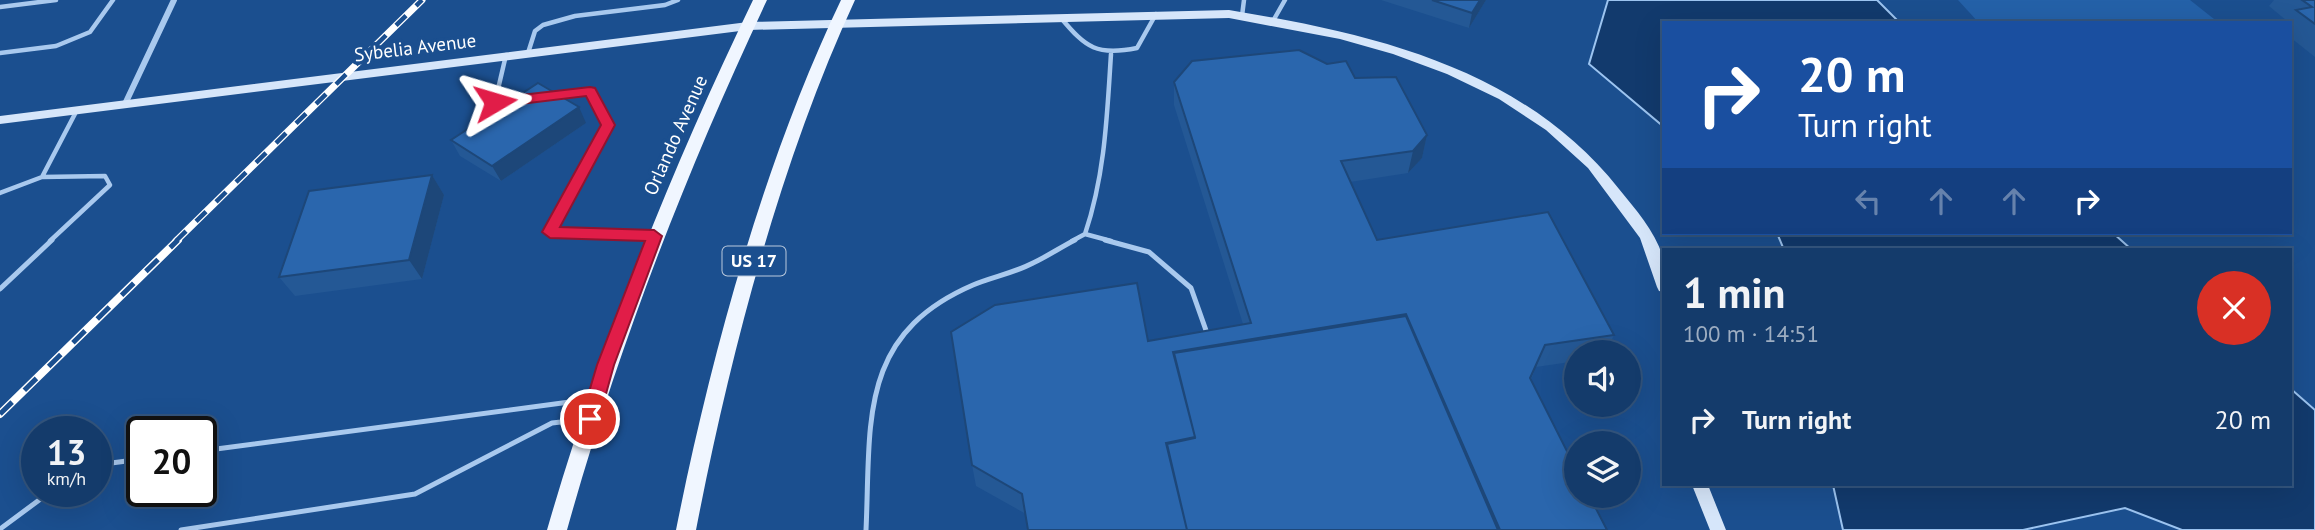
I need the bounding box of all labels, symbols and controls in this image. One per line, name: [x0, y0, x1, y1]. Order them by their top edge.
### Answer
street label: Sybelia Avenue: [353, 28, 477, 66]
text: 20 m: [1798, 42, 1905, 106]
icon: right: [1683, 49, 1774, 140]
position arrow: [458, 65, 532, 139]
street label: Orlando Avenue: [638, 71, 712, 199]
text: Turn right: [1798, 104, 1932, 146]
icon: left: [1849, 182, 1887, 220]
icon: ahead: [1922, 182, 1960, 220]
icon: ahead: [1995, 182, 2033, 220]
icon: right: [2068, 182, 2106, 220]
road number: US 17: [722, 246, 786, 276]
text: 1 min: [1683, 265, 1785, 320]
button: close: [2197, 271, 2271, 345]
text: 100 m · 14:51: [1683, 319, 1819, 348]
map controls: [1564, 340, 1641, 508]
button: sound: [1564, 340, 1641, 417]
pin: [560, 389, 620, 449]
icon: arrive: [571, 400, 609, 438]
icon: right: [1683, 401, 1721, 439]
text: Turn right: [1742, 403, 1851, 436]
text: 20 m: [2215, 403, 2271, 436]
speed limit sign: 20: [126, 416, 217, 507]
text: 13: [47, 429, 86, 475]
button: layers: [1564, 431, 1641, 508]
text: km/h: [47, 467, 86, 490]

